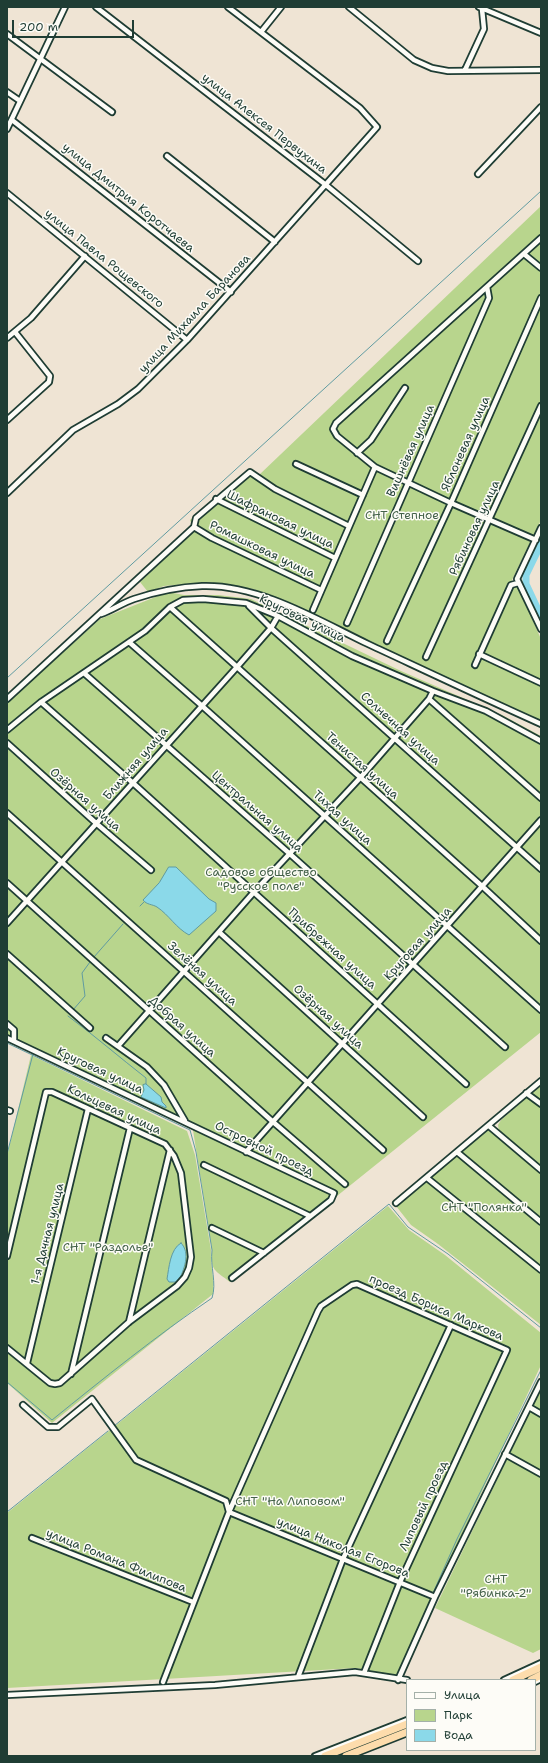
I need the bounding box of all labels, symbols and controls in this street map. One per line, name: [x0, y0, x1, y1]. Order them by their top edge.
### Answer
scale bar: [14, 12, 136, 38]
text: 200 m: [19, 19, 58, 35]
street label: улица Алексея Первухина: [198, 71, 330, 177]
street label: улица Дмитрия Коротчаева: [59, 140, 197, 256]
street label: улица Павла Рощевского: [42, 207, 166, 311]
street label: улица Михаила Баранова: [136, 252, 254, 376]
street label: Яблоневая улица: [439, 394, 493, 494]
street label: Вишнёвая улица: [384, 402, 438, 500]
street label: Рябиновая улица: [447, 478, 503, 578]
street label: Шафрановая улица: [224, 488, 336, 552]
park label: СНТ Степное: [365, 509, 439, 523]
street label: Ромашковая улица: [207, 518, 317, 582]
street label: Круговая улица: [257, 592, 347, 646]
street label: Солнечная улица: [357, 689, 443, 769]
street label: Ближняя улица: [100, 725, 172, 803]
street label: Тенистая улица: [323, 729, 401, 803]
street label: Озёрная улица: [47, 765, 123, 835]
street label: Центральная улица: [208, 768, 306, 856]
street label: Тихая улица: [309, 788, 375, 848]
park label: Садовое общество "Русское поле": [205, 866, 317, 894]
street label: Круговая улица: [381, 904, 455, 984]
street label: Прибрежная улица: [285, 906, 379, 992]
street label: Зелёная улица: [164, 939, 240, 1009]
street label: Озёрная улица: [290, 982, 366, 1052]
street label: Добрая улица: [146, 993, 218, 1061]
street label: Круговая улица: [55, 1045, 145, 1097]
street label: Кольцевая улица: [65, 1082, 163, 1138]
street label: Островной проезд: [212, 1119, 316, 1179]
street label: 1-я Дачная улица: [28, 1182, 68, 1286]
park label: СНТ "Полянка": [441, 1201, 527, 1215]
park label: СНТ "Раздолье": [63, 1241, 153, 1255]
street label: проезд Бориса Маркова: [367, 1272, 505, 1344]
street label: Липовый проезд: [397, 1459, 451, 1553]
park label: СНТ "На Липовом": [235, 1495, 345, 1509]
street label: улица Николая Егорова: [274, 1515, 412, 1581]
street label: улица Романа Филипова: [44, 1526, 188, 1596]
park label: СНТ "Рябинка-2": [461, 1573, 531, 1601]
legend: [406, 1679, 536, 1751]
text: Улица: [444, 1687, 480, 1703]
text: Парк: [444, 1707, 472, 1723]
text: Вода: [444, 1727, 473, 1743]

